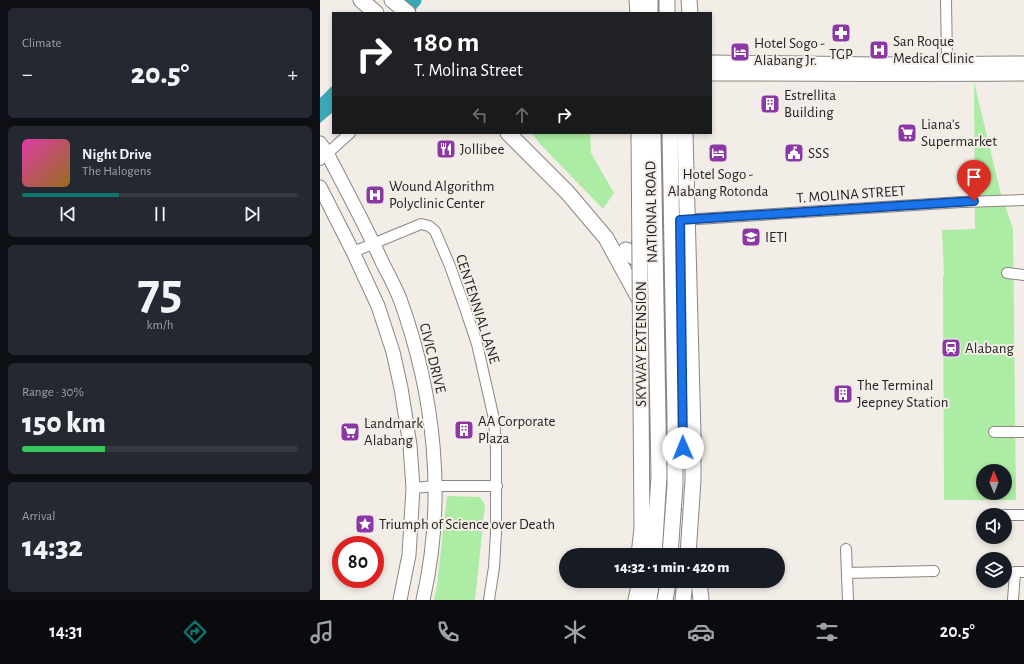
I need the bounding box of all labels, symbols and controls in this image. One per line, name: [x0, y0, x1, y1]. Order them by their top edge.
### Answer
pharmacy icon: TGP: [830, 22, 852, 44]
icon: right: [348, 28, 400, 80]
text: 180 m: [414, 29, 479, 57]
place label: San Roque Medical Clinic: [893, 34, 974, 66]
place label: Hotel Sogo - Alabang Jr.: [754, 36, 825, 68]
text: Climate: [22, 37, 61, 50]
hospital icon: San Roque Medical Clinic: [868, 39, 890, 61]
hotel icon: Hotel Sogo - Alabang Jr.: [729, 41, 751, 63]
place label: TGP: [829, 47, 853, 62]
text: 20.5°: [131, 59, 189, 89]
text: T. Molina Street: [414, 62, 523, 80]
text: −: [22, 63, 33, 85]
text: +: [287, 63, 298, 85]
place label: Estrellita Building: [784, 88, 836, 120]
building icon: Estrellita Building: [759, 93, 781, 115]
icon: left: [469, 104, 491, 126]
icon: ahead: [511, 104, 533, 126]
icon: right: [553, 104, 575, 126]
place label: Liana's Supermarket: [921, 117, 997, 149]
supermarket icon: Liana's Supermarket: [896, 122, 918, 144]
restaurant icon: Jollibee: [435, 138, 457, 160]
place label: Jollibee: [460, 142, 504, 157]
hotel icon: Hotel Sogo - Alabang Rotonda: [707, 142, 729, 164]
public building icon: SSS: [783, 142, 805, 164]
place label: SSS: [808, 146, 829, 161]
text: Night Drive: [82, 147, 152, 162]
street label: NATIONAL ROAD: [643, 160, 660, 263]
pin: [957, 160, 991, 201]
text: The Halogens: [82, 165, 151, 178]
icon: arrive: [963, 166, 985, 188]
place label: Hotel Sogo - Alabang Rotonda: [668, 167, 768, 199]
place label: Wound Algorithm Polyclinic Center: [389, 179, 494, 211]
street label: T. MOLINA STREET: [796, 183, 907, 206]
hospital icon: Wound Algorithm Polyclinic Center: [364, 184, 386, 206]
icon: previous: [57, 203, 79, 225]
icon: pause: [149, 203, 171, 225]
icon: next: [241, 203, 263, 225]
school or university icon: IETI: [740, 226, 762, 248]
place label: IETI: [765, 230, 788, 245]
street label: CENTENNIAL LANE: [453, 253, 502, 366]
text: 75: [138, 266, 182, 318]
street label: SKYWAY EXTENSION: [634, 281, 649, 407]
text: km/h: [147, 319, 173, 332]
street label: CIVIC DRIVE: [417, 322, 448, 395]
station icon: Alabang: [940, 337, 962, 359]
place label: Alabang: [965, 341, 1015, 356]
place label: The Terminal Jeepney Station: [857, 378, 948, 410]
building icon: The Terminal Jeepney Station: [832, 383, 854, 405]
text: Range · 30%: [22, 386, 84, 399]
text: 150 km: [22, 408, 106, 438]
place label: AA Corporate Plaza: [478, 414, 555, 446]
place label: Landmark Alabang: [364, 416, 423, 448]
building icon: AA Corporate Plaza: [453, 419, 475, 441]
supermarket icon: Landmark Alabang: [339, 421, 361, 443]
position arrow: [662, 427, 704, 469]
north arrow: [976, 464, 1012, 500]
map controls: [976, 464, 1012, 588]
button: sound: [976, 508, 1012, 544]
text: Arrival: [22, 510, 55, 523]
place icon: Triumph of Science over Death: [354, 513, 376, 535]
place label: Triumph of Science over Death: [379, 517, 555, 532]
text: 14:32: [22, 532, 83, 562]
speed limit sign: 80: [332, 536, 384, 588]
button: layers: [976, 552, 1012, 588]
text: 14:32 · 1 min · 420 m: [615, 560, 729, 575]
icon: directions: [181, 618, 209, 646]
icon: music: [308, 618, 336, 646]
icon: phone: [434, 618, 462, 646]
icon: climate: [561, 618, 589, 646]
icon: car: [687, 618, 715, 646]
icon: filters: [813, 618, 841, 646]
text: 14:31: [49, 623, 83, 641]
text: 20.5°: [940, 623, 975, 641]

